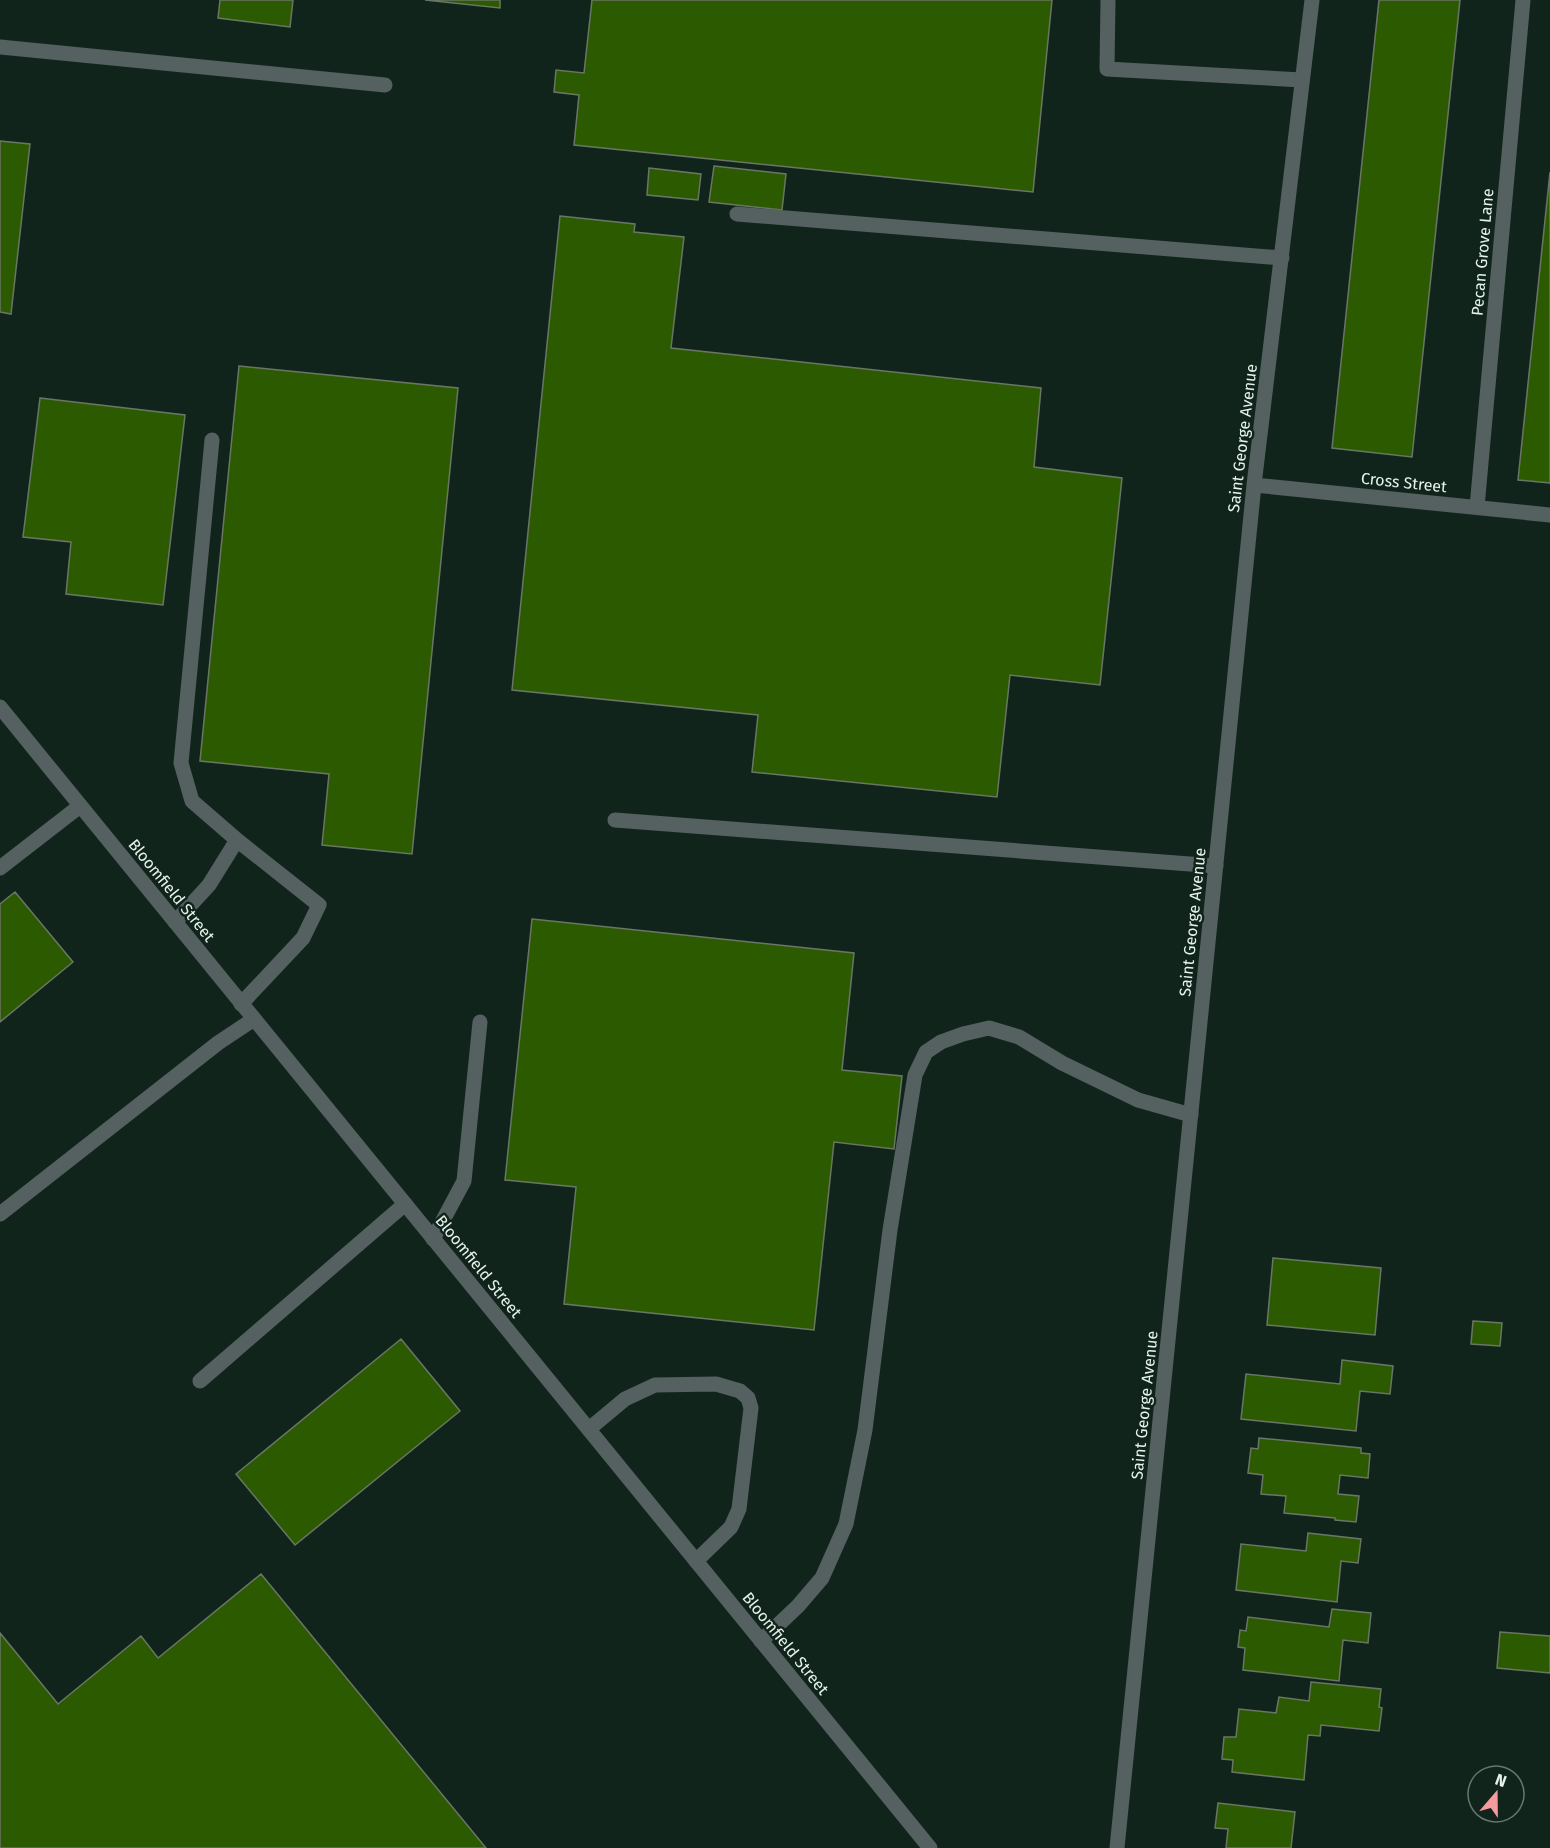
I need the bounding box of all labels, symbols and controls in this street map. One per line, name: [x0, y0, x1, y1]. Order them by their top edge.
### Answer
street label: Pecan Grove Lane: [1467, 188, 1498, 317]
street label: Saint George Avenue: [1224, 363, 1261, 513]
street label: Cross Street: [1360, 469, 1448, 496]
street label: Bloomfield Street: [124, 835, 219, 946]
street label: Saint George Avenue: [1175, 847, 1210, 997]
street label: Bloomfield Street: [431, 1211, 526, 1322]
street label: Saint George Avenue: [1127, 1330, 1162, 1480]
street label: Bloomfield Street: [738, 1588, 833, 1699]
north arrow: [1466, 1764, 1526, 1824]
text: N: [1493, 1770, 1509, 1791]

